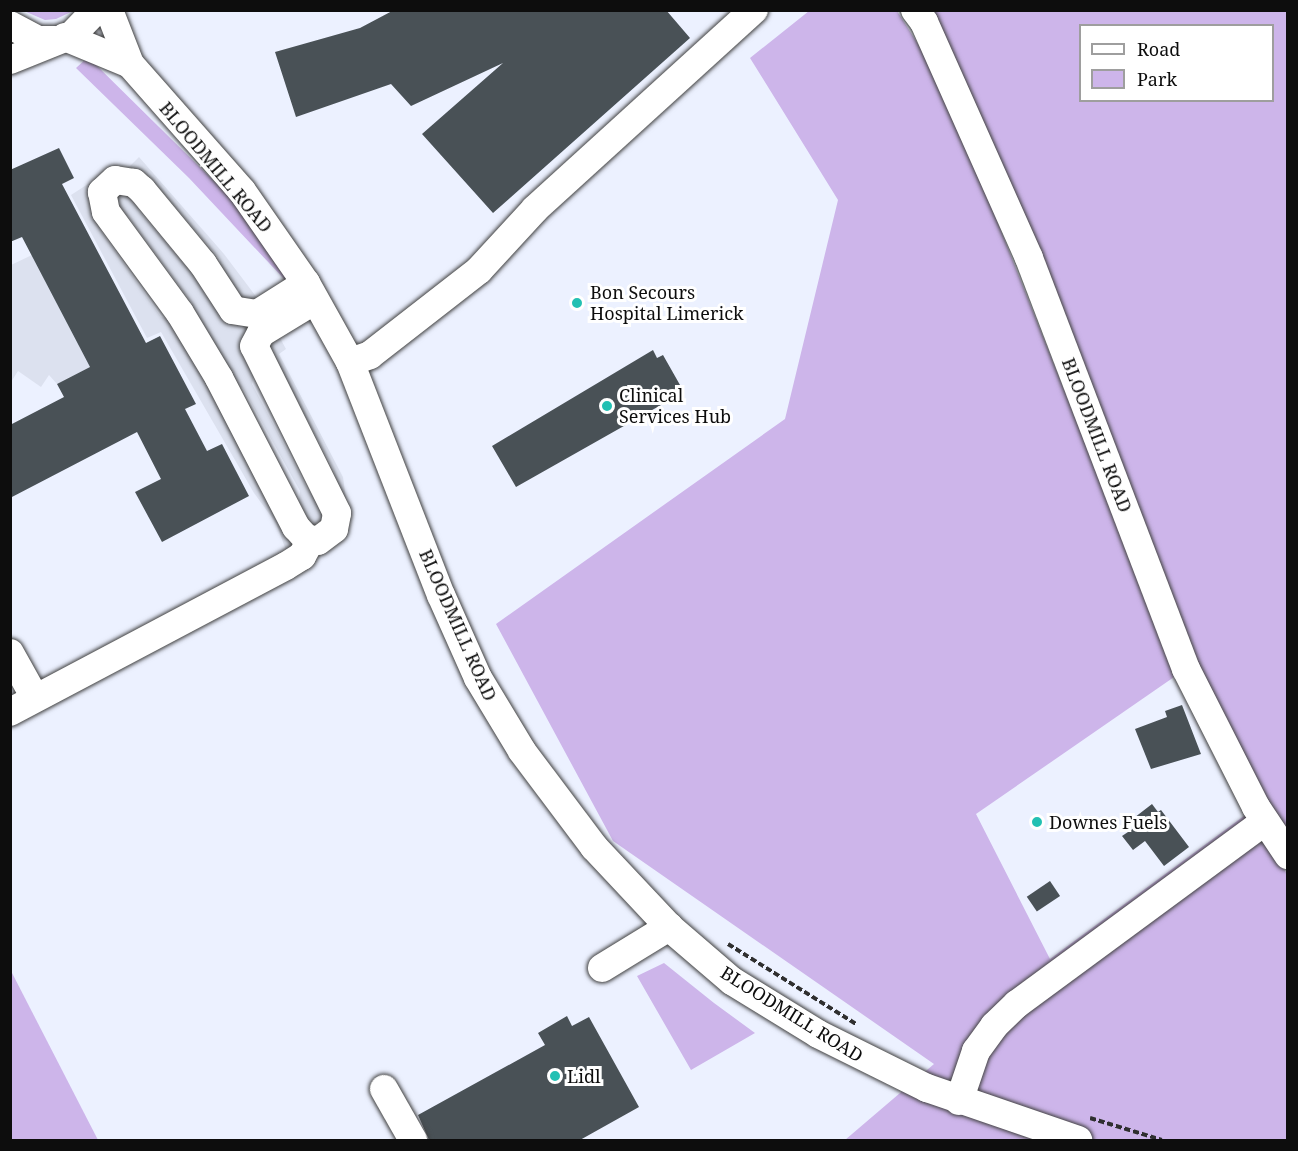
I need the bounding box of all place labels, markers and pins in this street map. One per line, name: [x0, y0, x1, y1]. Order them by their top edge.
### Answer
place label: Bon Secours Hospital Limerick: [590, 282, 744, 324]
marker: Bon Secours Hospital Limerick: [568, 294, 586, 312]
place label: Clinical Services Hub: [619, 385, 731, 428]
marker: Clinical Services Hub: [600, 399, 614, 413]
place label: Downes Fuels: [1049, 811, 1167, 833]
marker: Downes Fuels: [1030, 815, 1044, 829]
place label: Lidl: [567, 1065, 601, 1087]
marker: Lidl: [548, 1069, 562, 1083]

